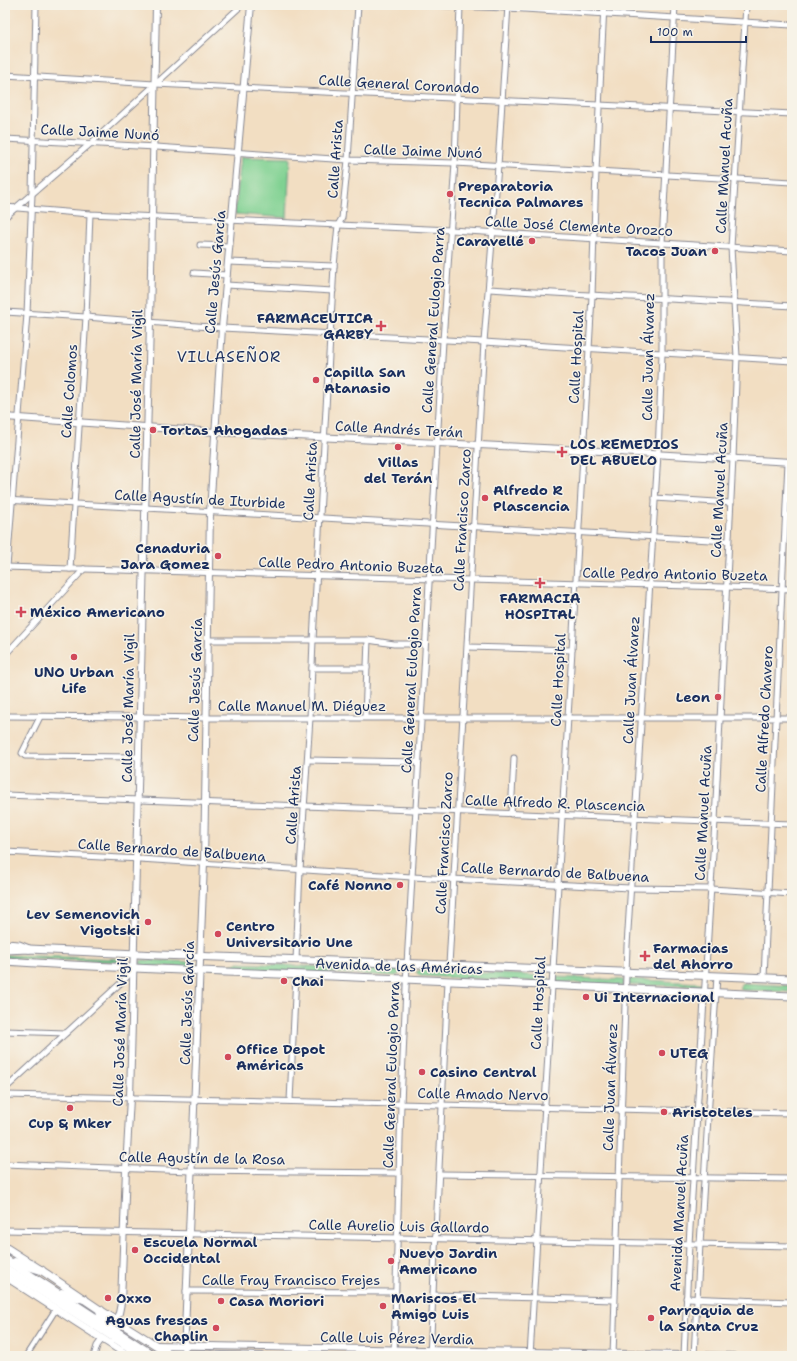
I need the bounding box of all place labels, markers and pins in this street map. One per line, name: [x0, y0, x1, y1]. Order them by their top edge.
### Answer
place label: Preparatoria Tecnica Palmares: [458, 177, 583, 211]
marker: Preparatoria Tecnica Palmares: [445, 189, 455, 199]
place label: Caravellé: [456, 232, 524, 250]
marker: Caravellé: [527, 236, 537, 246]
place label: Tacos Juan: [625, 242, 707, 260]
marker: Tacos Juan: [710, 246, 720, 256]
place label: FARMACEUTICA GARBY: [257, 309, 373, 343]
marker: FARMACEUTICA GARBY: [376, 321, 386, 331]
place label: Capilla San Atanasio: [324, 363, 406, 397]
marker: Capilla San Atanasio: [311, 375, 321, 385]
place label: Tortas Ahogadas: [161, 421, 288, 439]
marker: Tortas Ahogadas: [148, 425, 158, 435]
place label: LOS REMEDIOS DEL ABUELO: [570, 435, 678, 469]
marker: Villas del Terán: [393, 442, 403, 452]
marker: LOS REMEDIOS DEL ABUELO: [557, 447, 567, 457]
place label: Villas del Terán: [364, 453, 432, 487]
place label: Alfredo R Plascencia: [493, 481, 570, 515]
marker: Alfredo R Plascencia: [480, 493, 490, 503]
place label: Cenaduria Jara Gomez: [121, 539, 210, 573]
marker: Cenaduria Jara Gomez: [213, 551, 223, 561]
marker: FARMACIA HOSPITAL: [535, 578, 545, 588]
place label: FARMACIA HOSPITAL: [499, 589, 581, 623]
place label: México Americano: [30, 603, 165, 621]
marker: México Americano: [15, 606, 27, 618]
marker: UNO Urban Life: [69, 652, 79, 662]
place label: UNO Urban Life: [34, 663, 114, 697]
place label: Leon: [676, 688, 710, 706]
marker: Leon: [713, 692, 723, 702]
place label: Café Nonno: [308, 876, 392, 894]
marker: Café Nonno: [395, 880, 405, 890]
place label: Lev Semenovich Vigotski: [26, 905, 140, 939]
marker: Lev Semenovich Vigotski: [143, 917, 153, 927]
place label: Centro Universitario Une: [226, 917, 353, 951]
marker: Centro Universitario Une: [213, 929, 223, 939]
place label: Farmacias del Ahorro: [653, 939, 733, 973]
marker: Farmacias del Ahorro: [640, 951, 650, 961]
place label: Chai: [292, 972, 324, 990]
marker: Chai: [279, 976, 289, 986]
place label: Ui Internacional: [594, 988, 715, 1006]
marker: Ui Internacional: [581, 992, 591, 1002]
place label: Office Depot Américas: [236, 1040, 326, 1074]
place label: UTEG: [670, 1044, 708, 1062]
marker: UTEG: [657, 1048, 667, 1058]
marker: Office Depot Américas: [223, 1052, 233, 1062]
place label: Casino Central: [430, 1063, 537, 1081]
marker: Casino Central: [417, 1067, 427, 1077]
marker: Cup & Mker: [65, 1103, 75, 1113]
place label: Aristoteles: [672, 1103, 753, 1121]
marker: Aristoteles: [659, 1107, 669, 1117]
place label: Cup & Mker: [28, 1114, 112, 1132]
place label: Escuela Normal Occidental: [143, 1233, 258, 1267]
place label: Nuevo Jardin Americano: [399, 1244, 497, 1278]
marker: Escuela Normal Occidental: [130, 1245, 140, 1255]
marker: Nuevo Jardin Americano: [386, 1256, 396, 1266]
place label: Oxxo: [116, 1289, 152, 1307]
place label: Mariscos El Amigo Luis: [391, 1289, 476, 1323]
place label: Casa Moriori: [229, 1292, 324, 1310]
marker: Oxxo: [103, 1293, 113, 1303]
marker: Casa Moriori: [216, 1296, 226, 1306]
marker: Mariscos El Amigo Luis: [378, 1301, 388, 1311]
place label: Parroquia de la Santa Cruz: [659, 1301, 759, 1335]
place label: Aguas frescas Chaplin: [105, 1311, 208, 1345]
marker: Parroquia de la Santa Cruz: [646, 1313, 656, 1323]
marker: Aguas frescas Chaplin: [211, 1323, 221, 1333]

